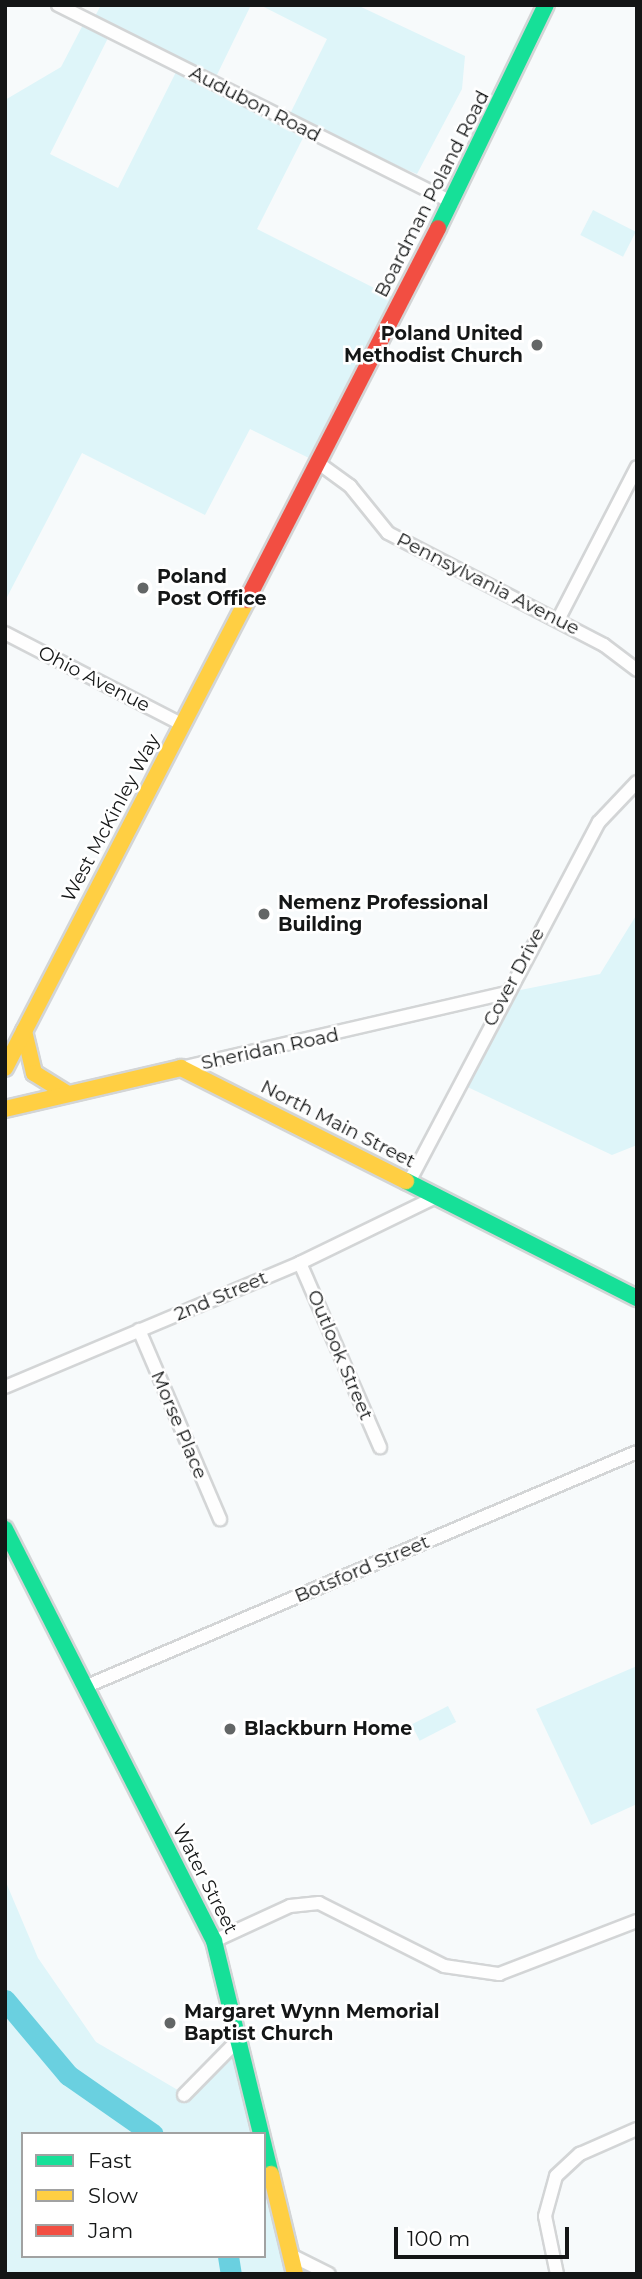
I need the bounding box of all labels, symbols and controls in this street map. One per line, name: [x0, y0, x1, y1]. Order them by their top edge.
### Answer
street label: Audubon Road: [186, 61, 324, 147]
street label: Boardman Poland Road: [370, 87, 494, 301]
place label: Poland United Methodist Church: [344, 323, 523, 367]
marker: Poland United Methodist Church: [529, 337, 545, 353]
street label: Pennsylvania Avenue: [393, 528, 583, 640]
place label: Poland Post Office: [157, 566, 266, 610]
marker: Poland Post Office: [135, 580, 151, 596]
street label: Ohio Avenue: [34, 641, 154, 717]
street label: West McKinley Way: [57, 730, 165, 906]
place label: Nemenz Professional Building: [278, 892, 488, 936]
marker: Nemenz Professional Building: [256, 906, 272, 922]
street label: Cover Drive: [478, 924, 550, 1030]
street label: Sheridan Road: [199, 1023, 341, 1075]
street label: North Main Street: [257, 1075, 419, 1173]
street label: 2nd Street: [171, 1266, 271, 1326]
street label: Outlook Street: [302, 1287, 378, 1423]
street label: Morse Place: [146, 1367, 212, 1483]
street label: Botsford Street: [291, 1530, 433, 1608]
place label: Blackburn Home: [244, 1718, 412, 1740]
marker: Blackburn Home: [222, 1721, 238, 1737]
street label: Water Street: [168, 1820, 242, 1938]
place label: Margaret Wynn Memorial Baptist Church: [184, 2001, 440, 2045]
marker: Margaret Wynn Memorial Baptist Church: [162, 2015, 178, 2031]
legend: [21, 2132, 266, 2258]
text: Fast: [88, 2148, 132, 2173]
text: Slow: [88, 2183, 138, 2208]
scale bar: [397, 2212, 572, 2256]
text: Jam: [88, 2218, 133, 2243]
text: 100 m: [407, 2226, 470, 2251]

